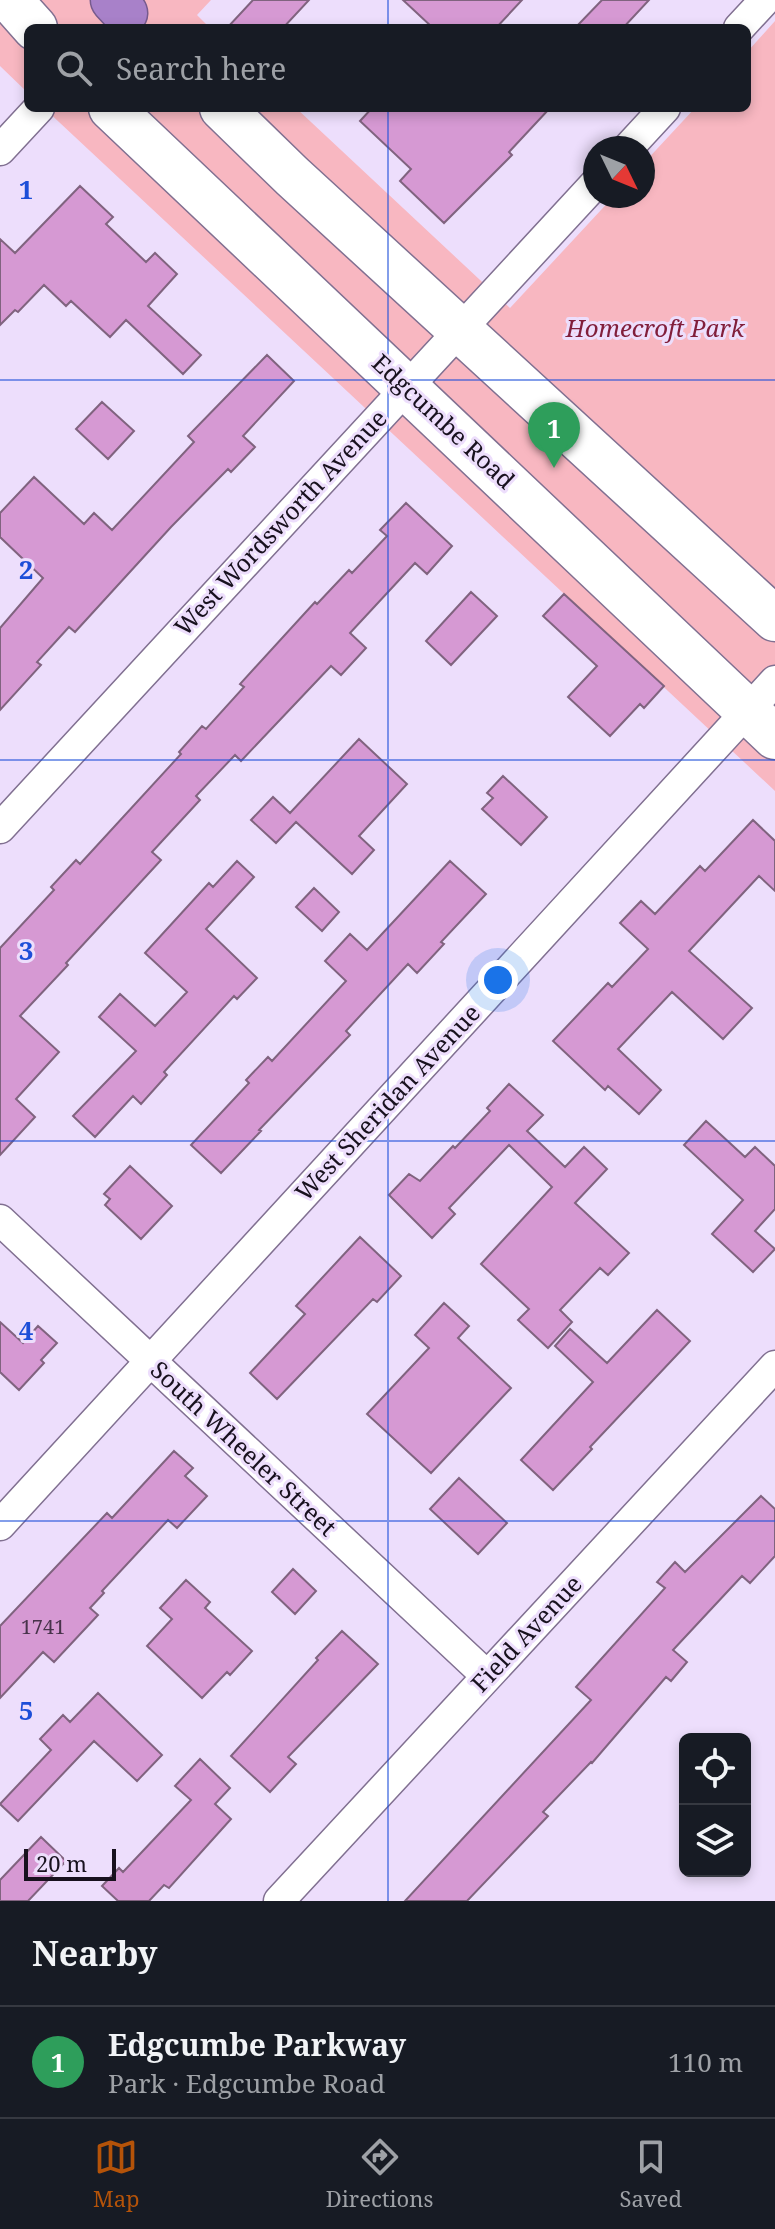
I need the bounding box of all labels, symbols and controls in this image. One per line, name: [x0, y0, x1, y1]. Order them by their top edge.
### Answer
search box: [24, 24, 751, 112]
icon: search: [52, 46, 96, 90]
text: Search here: [116, 48, 286, 89]
north arrow: [583, 136, 655, 208]
text: 1: [19, 171, 33, 207]
park label: Homecroft Park: [565, 311, 746, 344]
street label: Edgcumbe Road: [365, 346, 523, 496]
street label: West Wordsworth Avenue: [166, 402, 394, 642]
pin: 1: [528, 402, 580, 468]
text: 2: [19, 551, 33, 587]
text: 3: [19, 932, 33, 968]
your location: [478, 960, 518, 1000]
street label: West Sheridan Avenue: [287, 996, 487, 1208]
text: 4: [19, 1312, 34, 1348]
street label: South Wheeler Street: [144, 1353, 344, 1543]
street label: Field Avenue: [463, 1567, 589, 1699]
house number: 1741: [21, 1613, 65, 1640]
text: 5: [19, 1692, 33, 1728]
map controls: [679, 1733, 751, 1877]
button: locate: [679, 1733, 751, 1805]
button: layers: [679, 1805, 751, 1877]
scale bar: [24, 1845, 116, 1881]
text: 20 m: [36, 1848, 87, 1878]
text: Nearby: [32, 1930, 158, 1976]
text: Edgcumbe Parkway: [108, 2024, 406, 2065]
text: 1: [51, 2044, 65, 2080]
text: 110 m: [668, 2044, 743, 2080]
text: Park · Edgcumbe Road: [108, 2065, 385, 2101]
tab: Map: [93, 2135, 140, 2213]
tab: Directions: [326, 2135, 433, 2213]
tab: Saved: [620, 2135, 682, 2213]

